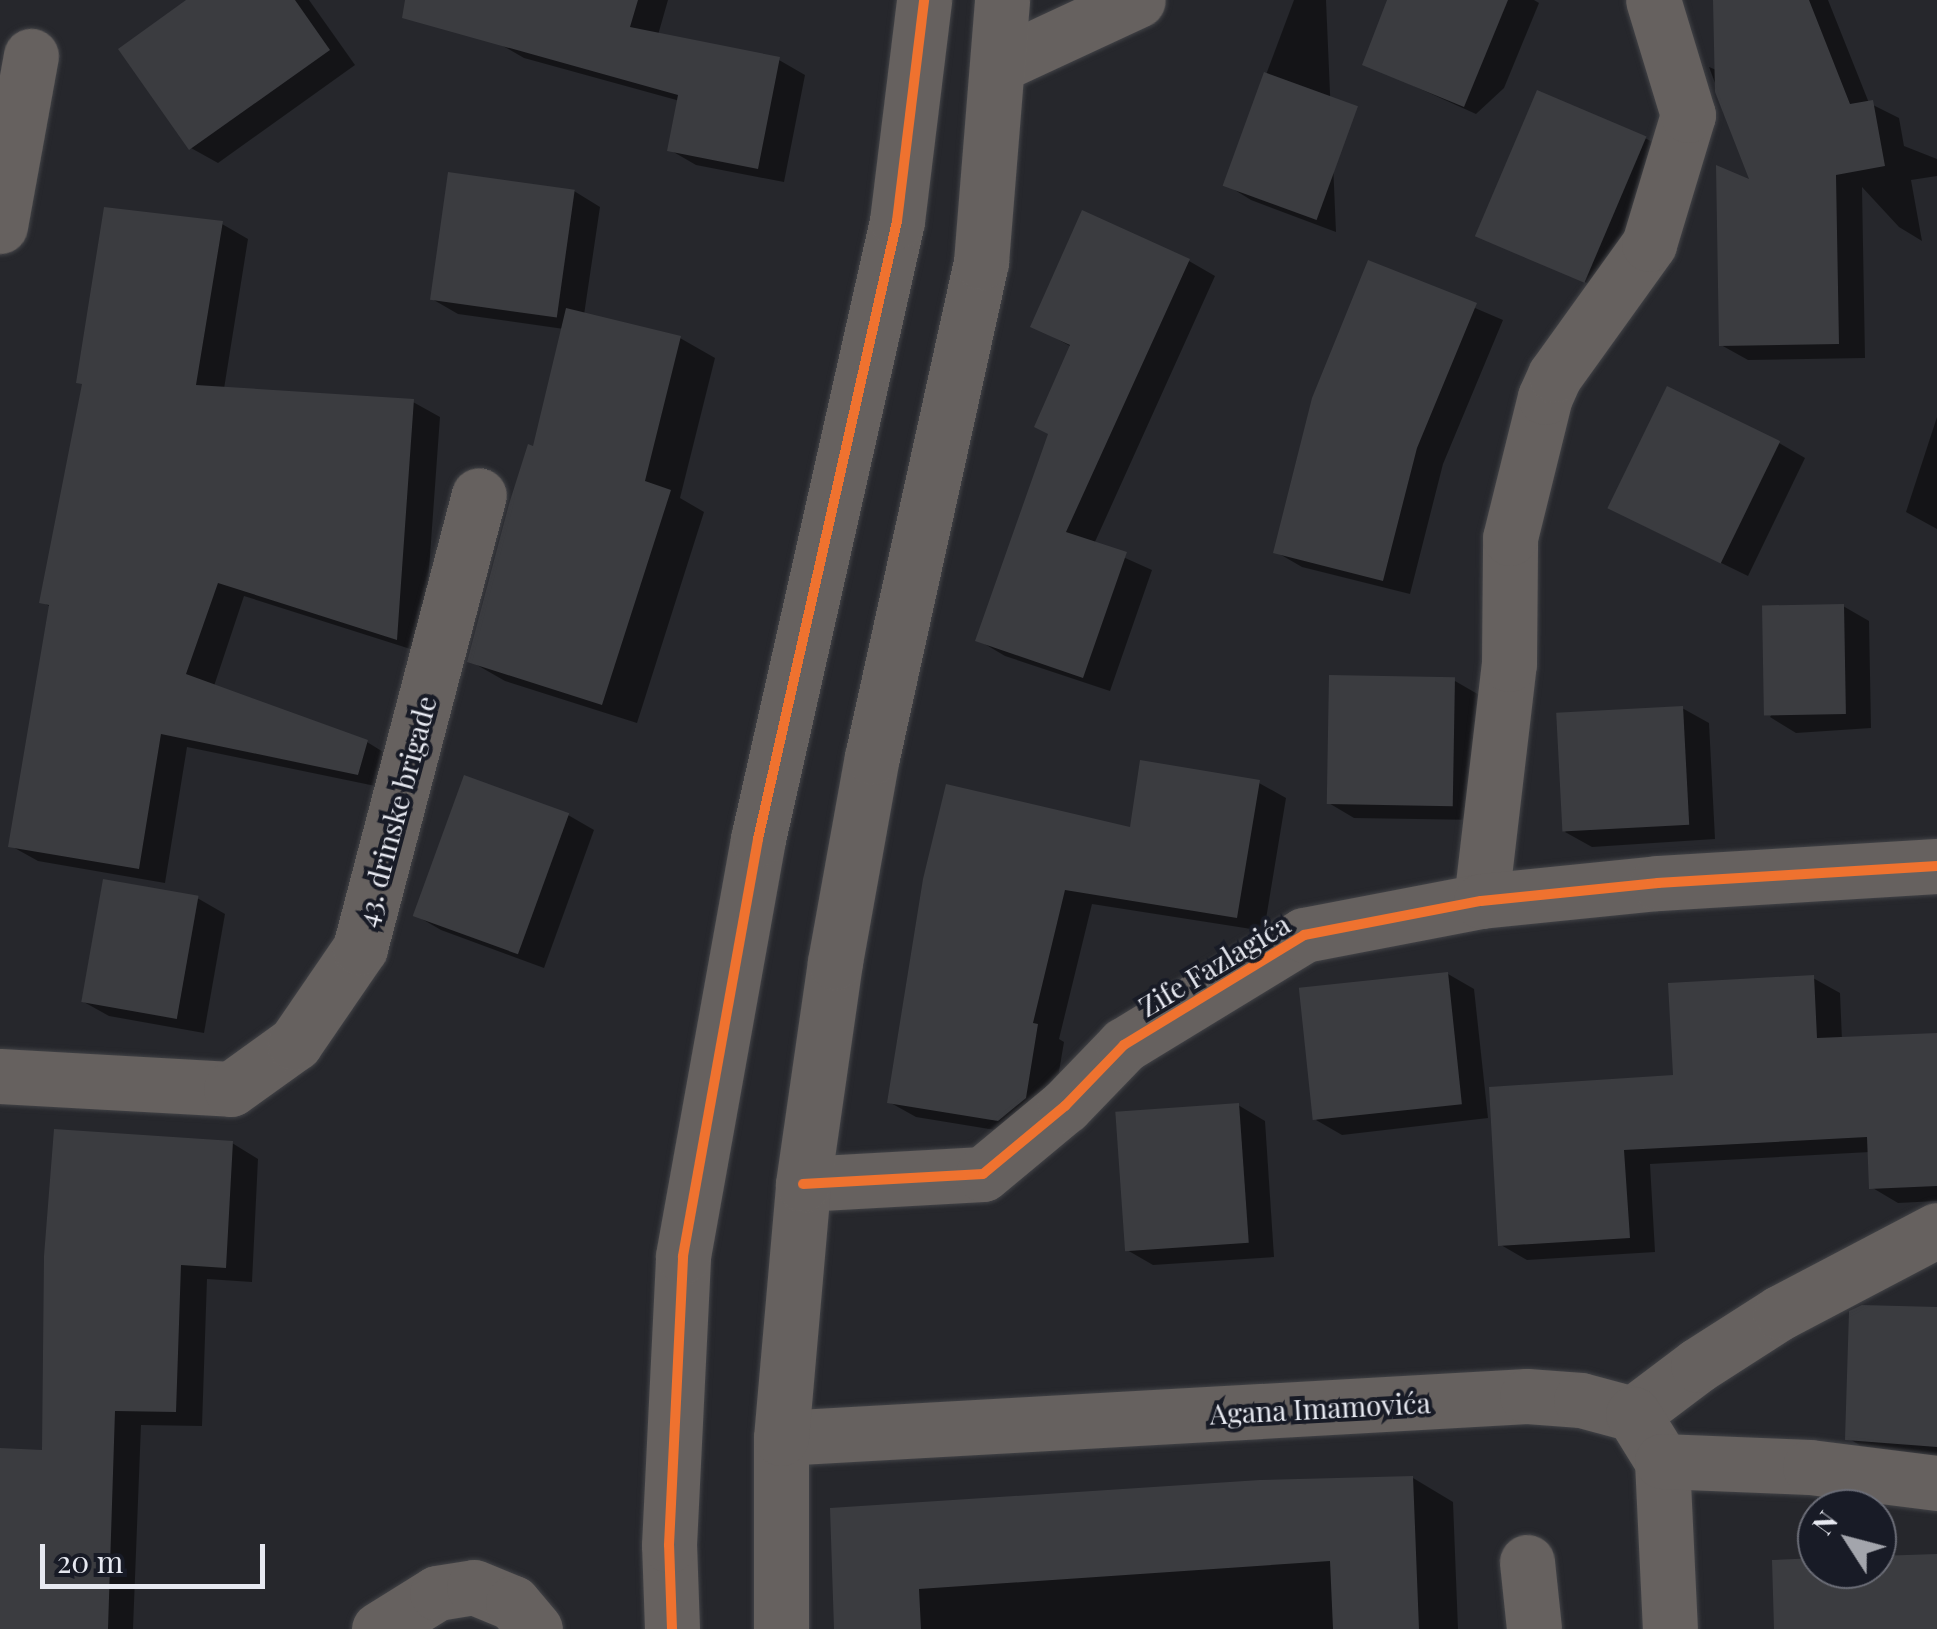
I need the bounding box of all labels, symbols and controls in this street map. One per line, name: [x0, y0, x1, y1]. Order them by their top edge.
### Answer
street label: 43. drinske brigade: [349, 692, 443, 930]
street label: Zife Fazlagića: [1132, 907, 1296, 1023]
street label: Agana Imamovića: [1209, 1385, 1431, 1431]
north arrow: [1797, 1489, 1897, 1589]
text: N: [1803, 1503, 1845, 1541]
scale bar: [45, 1524, 270, 1586]
text: 20 m: [57, 1541, 123, 1581]

